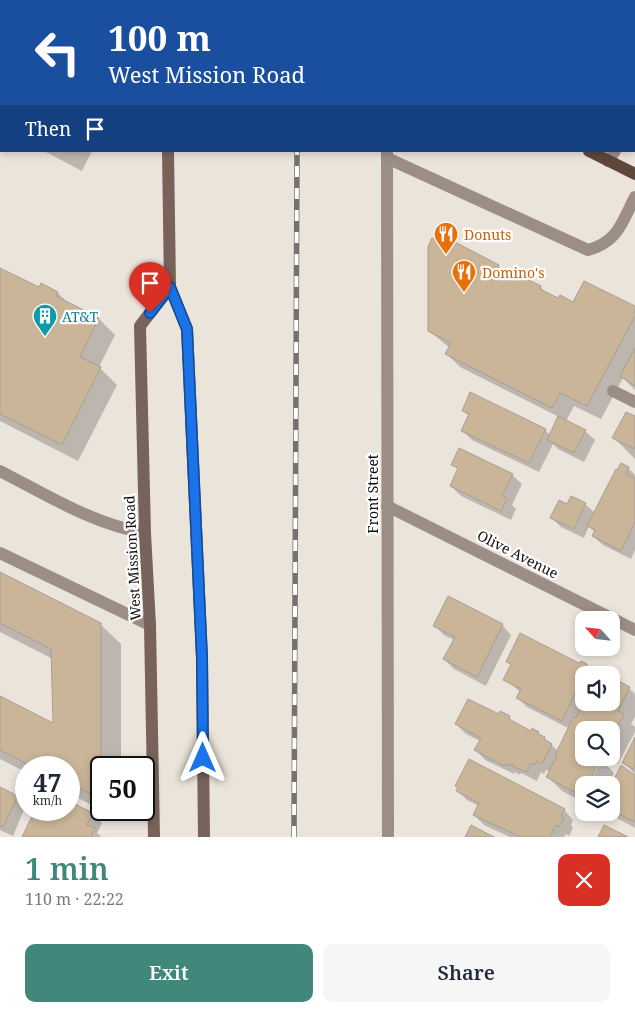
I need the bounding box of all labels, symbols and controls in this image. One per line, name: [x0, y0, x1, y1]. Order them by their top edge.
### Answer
text: 100 m: [108, 14, 211, 61]
icon: left: [25, 20, 90, 85]
text: West Mission Road: [108, 59, 305, 89]
icon: arrive: [81, 115, 109, 143]
text: Then: [25, 116, 71, 142]
restaurant icon: Donuts: [433, 221, 459, 255]
place label: Donuts: [464, 225, 511, 244]
restaurant icon: Domino's: [451, 259, 477, 293]
pin: [129, 262, 171, 313]
place label: Domino's: [482, 263, 544, 282]
icon: arrive: [136, 269, 164, 297]
building icon: AT&T: [32, 303, 58, 337]
place label: AT&T: [62, 307, 98, 326]
street label: Front Street: [363, 454, 382, 534]
street label: West Mission Road: [119, 494, 145, 621]
street label: Olive Avenue: [474, 525, 562, 583]
north arrow: [575, 611, 620, 656]
map controls: [575, 611, 620, 821]
button: sound: [575, 666, 620, 711]
button: search: [575, 721, 620, 766]
position arrow: [176, 731, 228, 783]
speed limit sign: 50: [90, 756, 155, 821]
text: 47: [33, 765, 62, 799]
button: layers: [575, 776, 620, 821]
text: km/h: [33, 792, 62, 809]
text: 1 min: [25, 848, 109, 889]
button: close: [558, 854, 610, 906]
text: 110 m · 22:22: [25, 888, 124, 910]
button: Exit: [25, 944, 313, 1002]
button: Share: [323, 944, 610, 1002]

